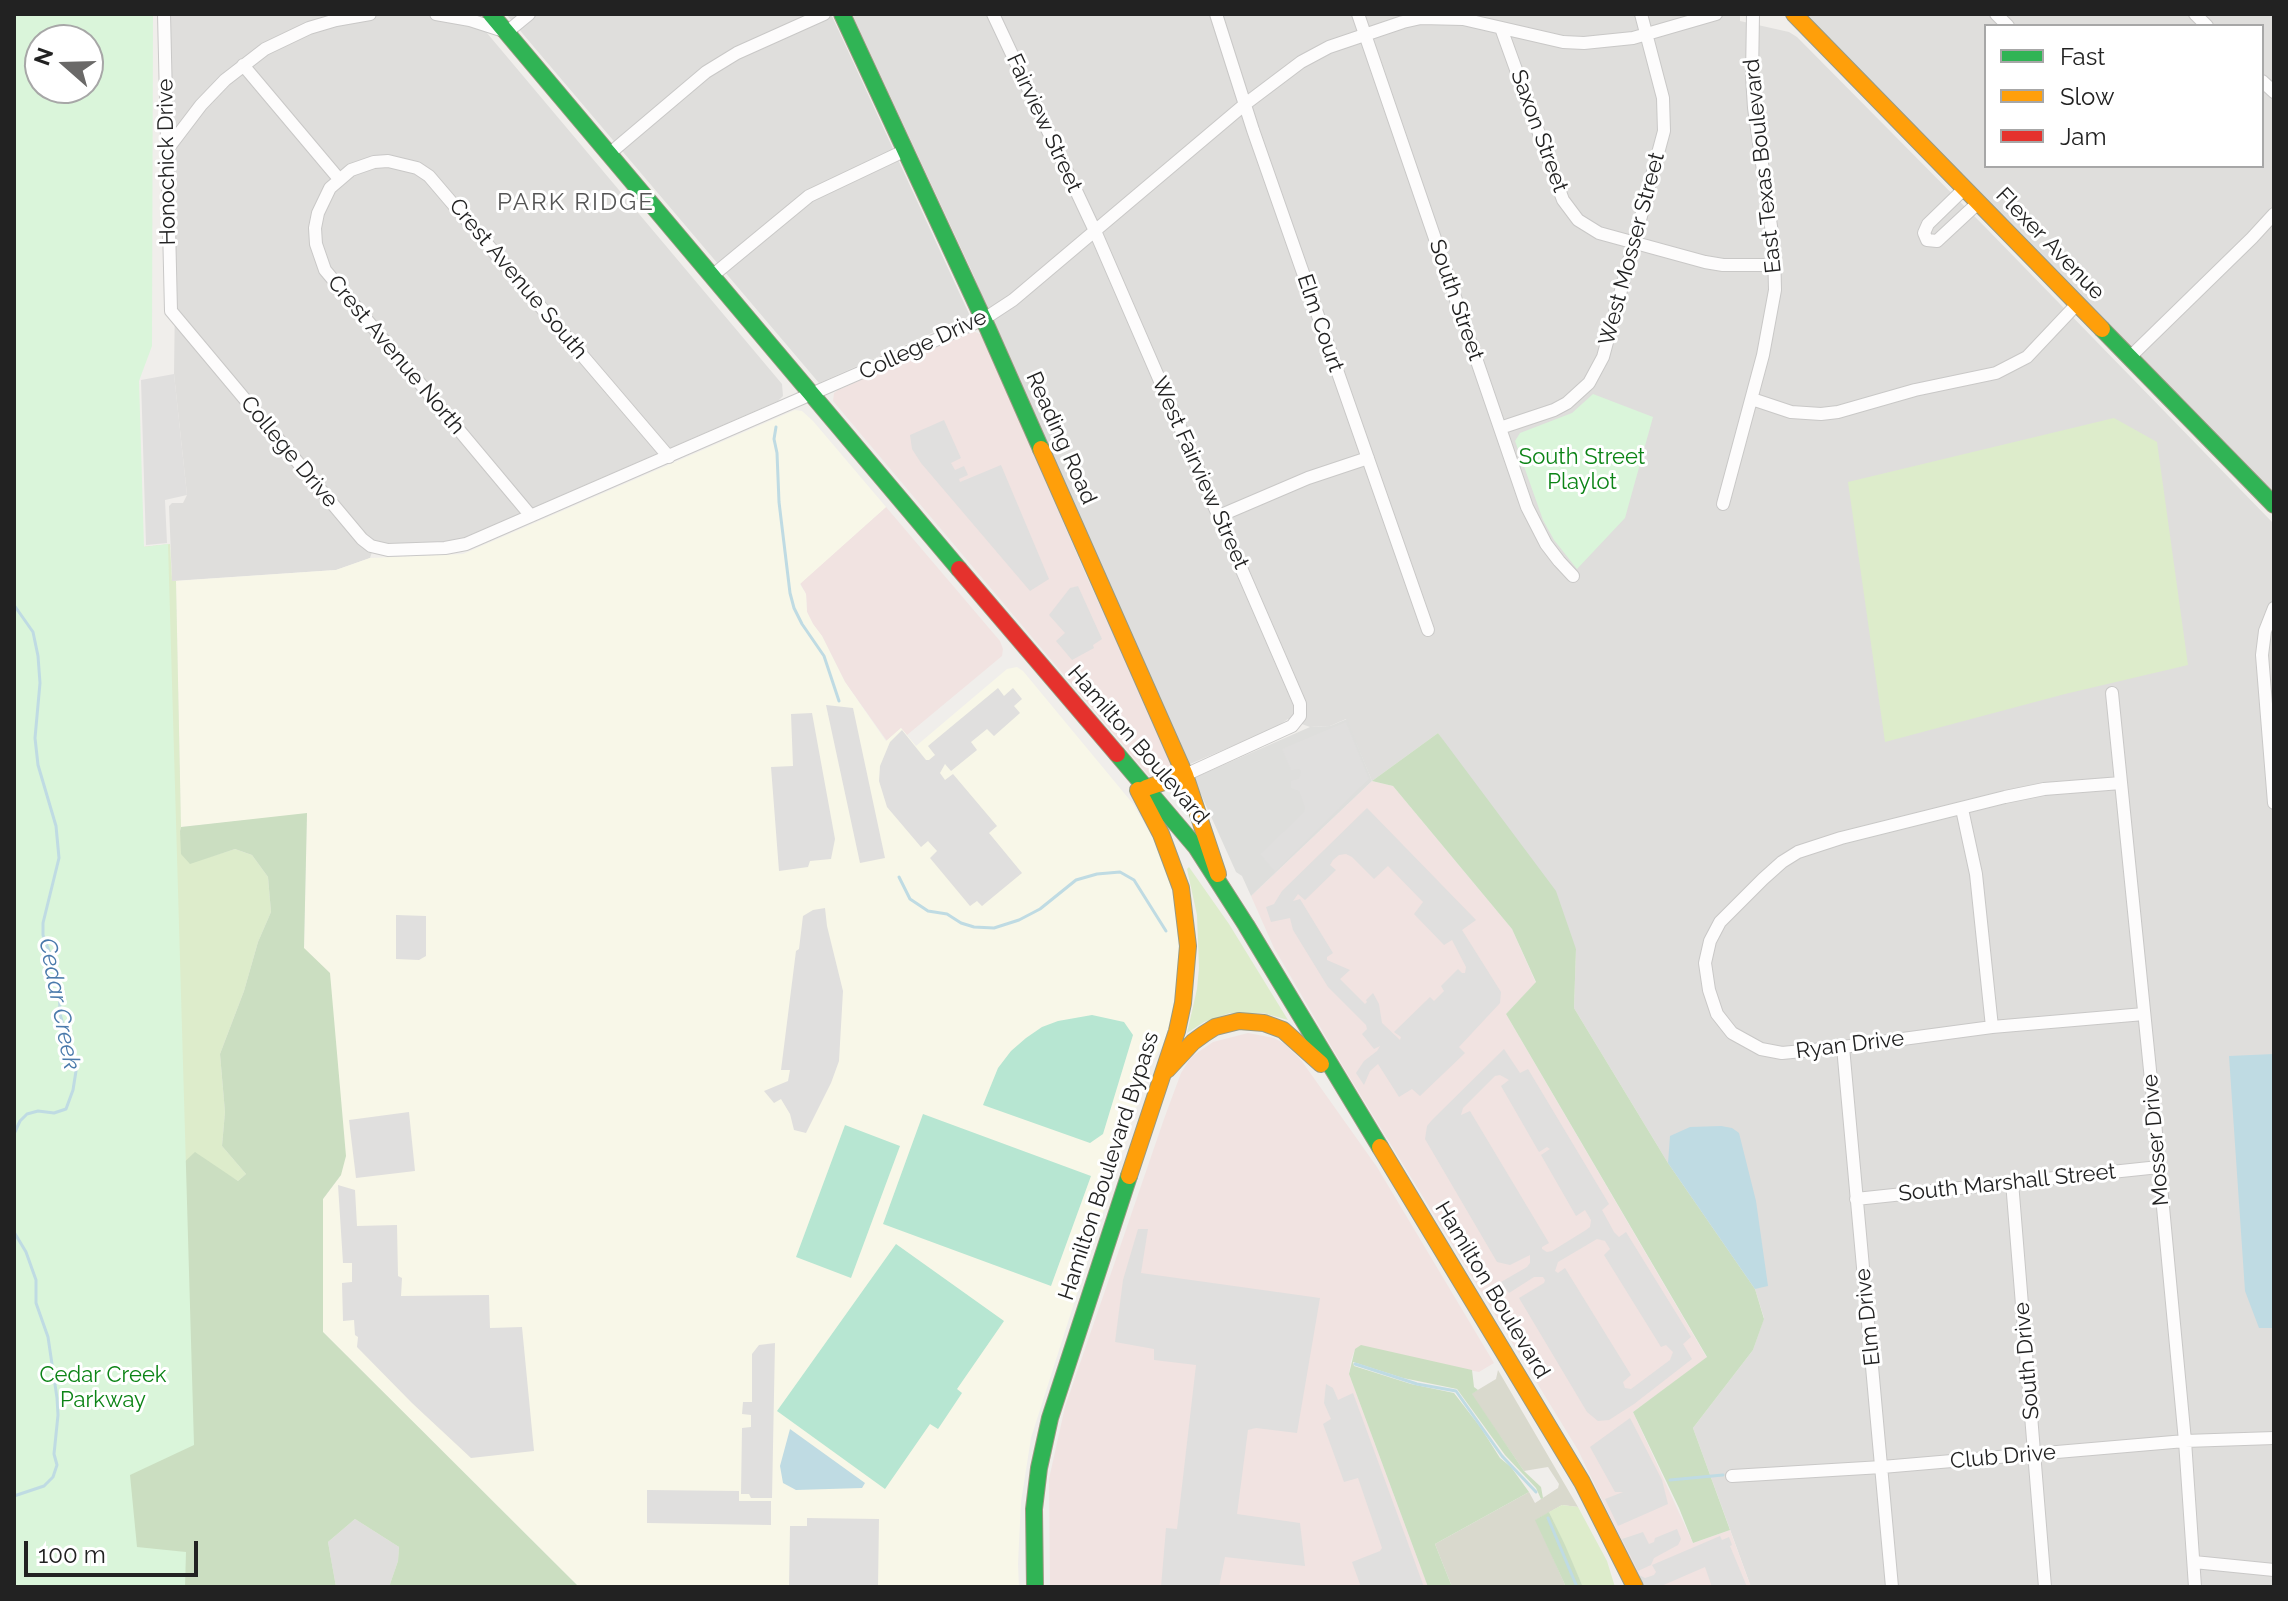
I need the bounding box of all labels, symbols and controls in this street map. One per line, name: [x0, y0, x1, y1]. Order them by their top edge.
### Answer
north arrow: [24, 24, 104, 104]
legend: [1984, 24, 2264, 168]
text: Fast: [2060, 42, 2105, 71]
text: N: [28, 44, 58, 69]
street label: Fairview Street: [1000, 50, 1088, 196]
street label: East Texas Boulevard: [1739, 57, 1787, 275]
street label: Saxon Street: [1505, 66, 1573, 196]
street label: Honochick Drive: [152, 78, 182, 246]
text: Slow: [2060, 82, 2114, 111]
text: Jam: [2060, 122, 2106, 151]
street label: West Mosser Street: [1594, 150, 1670, 348]
street label: Flexer Avenue: [1990, 183, 2110, 305]
district label: PARK RIDGE: [497, 189, 655, 217]
street label: Crest Avenue South: [443, 193, 593, 365]
street label: South Street: [1423, 236, 1489, 364]
street label: Crest Avenue North: [322, 270, 470, 440]
street label: Elm Court: [1291, 271, 1349, 375]
street label: College Drive: [855, 304, 991, 386]
street label: Reading Road: [1020, 368, 1102, 508]
street label: West Fairview Street: [1146, 373, 1254, 573]
street label: College Drive: [235, 391, 343, 513]
park label: South Street Playlot: [1519, 444, 1645, 496]
street label: Hamilton Boulevard: [1062, 660, 1214, 830]
water label: Cedar Creek: [32, 936, 86, 1072]
street label: Ryan Drive: [1794, 1025, 1906, 1065]
street label: Hamilton Boulevard Bypass: [1053, 1028, 1165, 1304]
street label: Mosser Drive: [2137, 1073, 2175, 1207]
street label: South Marshall Street: [1897, 1158, 2117, 1208]
street label: Hamilton Boulevard: [1429, 1197, 1555, 1383]
street label: Elm Drive: [1850, 1267, 1886, 1367]
street label: South Drive: [2009, 1301, 2045, 1421]
park label: Cedar Creek Parkway: [40, 1362, 166, 1414]
street label: Club Drive: [1949, 1439, 2057, 1475]
scale bar: [28, 1525, 202, 1575]
text: 100 m: [38, 1540, 106, 1569]

